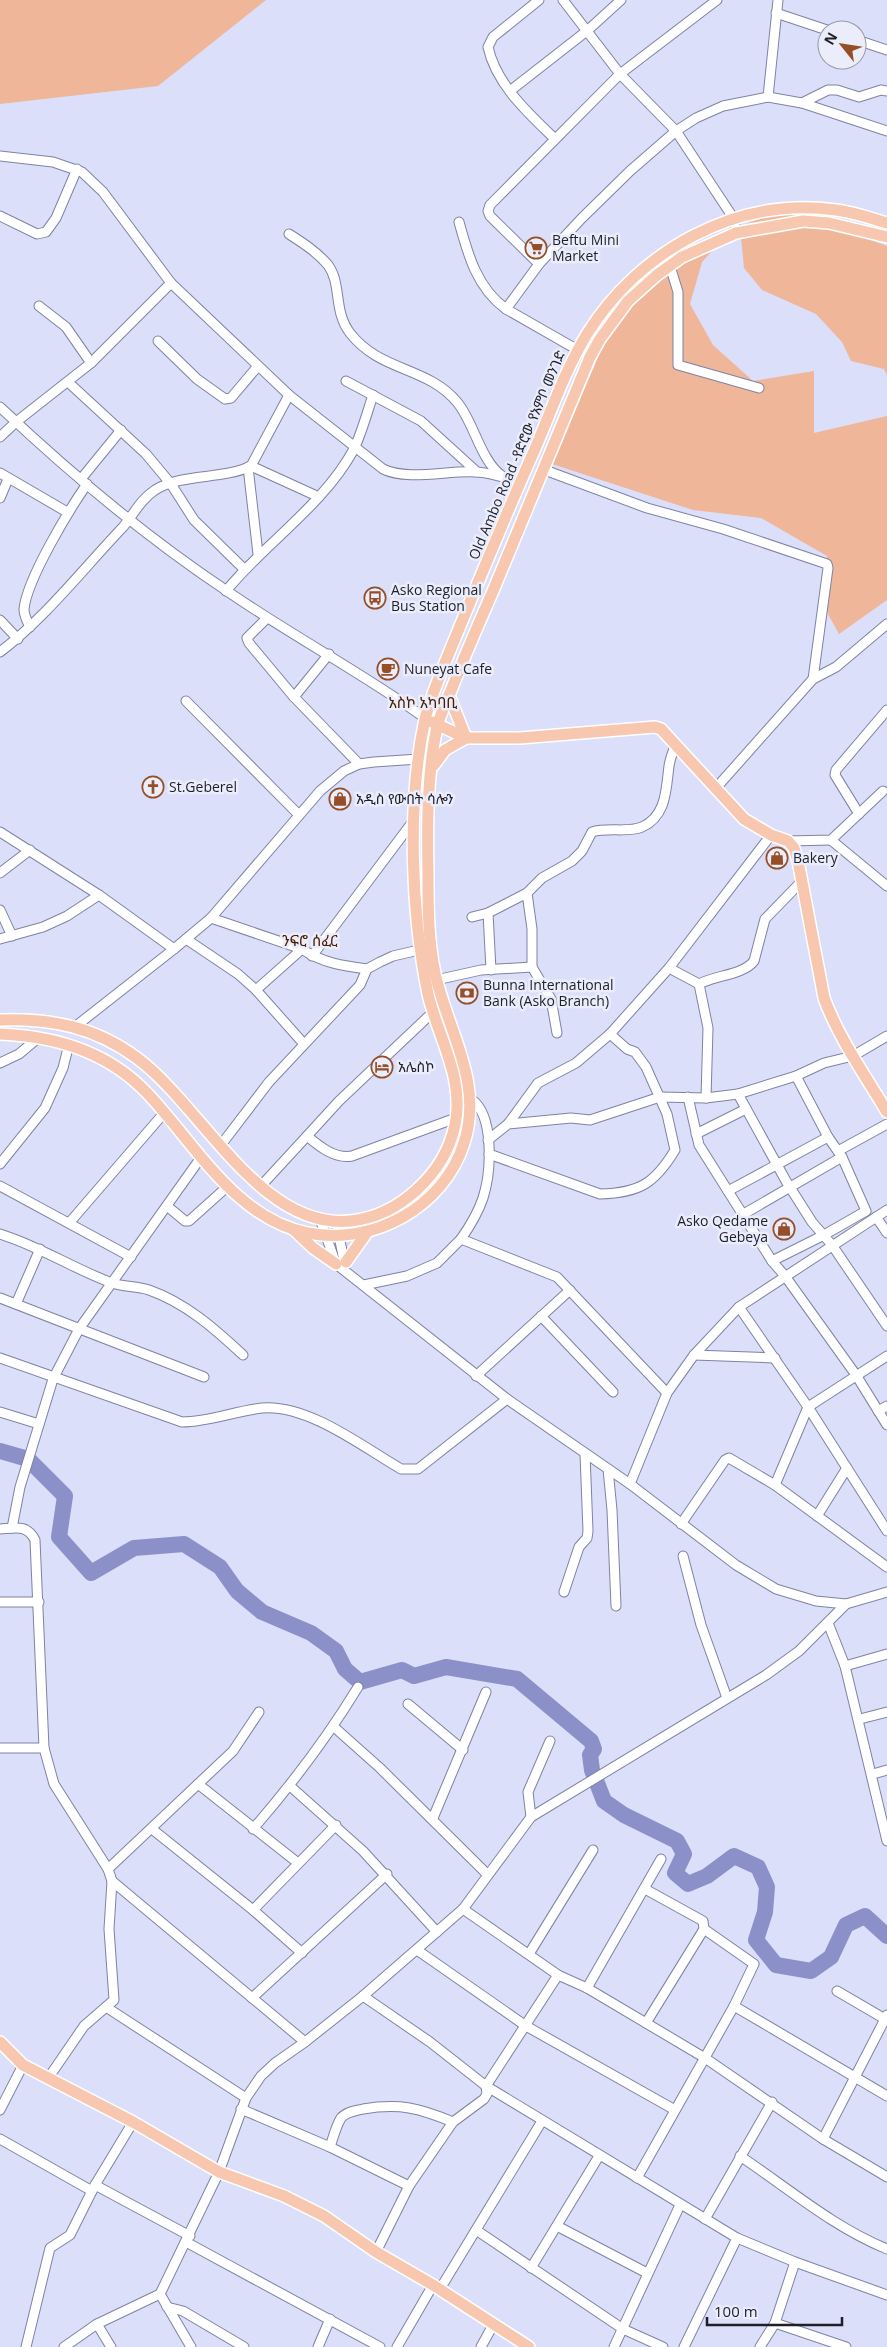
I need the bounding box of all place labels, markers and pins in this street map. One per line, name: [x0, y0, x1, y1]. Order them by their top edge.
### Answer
place label: Beftu Mini Market: [552, 230, 619, 265]
supermarket icon: Beftu Mini Market: [524, 236, 548, 260]
place label: Asko Regional Bus Station: [391, 580, 482, 615]
bus stop icon: Asko Regional Bus Station: [363, 586, 387, 610]
cafe icon: Nuneyat Cafe: [376, 657, 400, 681]
place label: Nuneyat Cafe: [404, 659, 492, 678]
church icon: St.Geberel: [141, 775, 165, 799]
place label: St.Geberel: [169, 777, 237, 796]
shop icon: አዲስ የውበት ሳሎን: [328, 787, 352, 811]
place label: አዲስ የውበት ሳሎን: [356, 789, 453, 808]
shop icon: Bakery: [765, 846, 789, 870]
place label: Bakery: [793, 848, 839, 867]
place label: Bunna International Bank (Asko Branch): [483, 975, 614, 1010]
bank icon: Bunna International Bank (Asko Branch): [455, 981, 479, 1005]
hotel icon: አሌስኮ: [370, 1055, 394, 1079]
place label: አሌስኮ: [398, 1057, 434, 1076]
place label: Asko Qedame Gebeya: [677, 1211, 768, 1246]
shop icon: Asko Qedame Gebeya: [772, 1217, 796, 1241]

